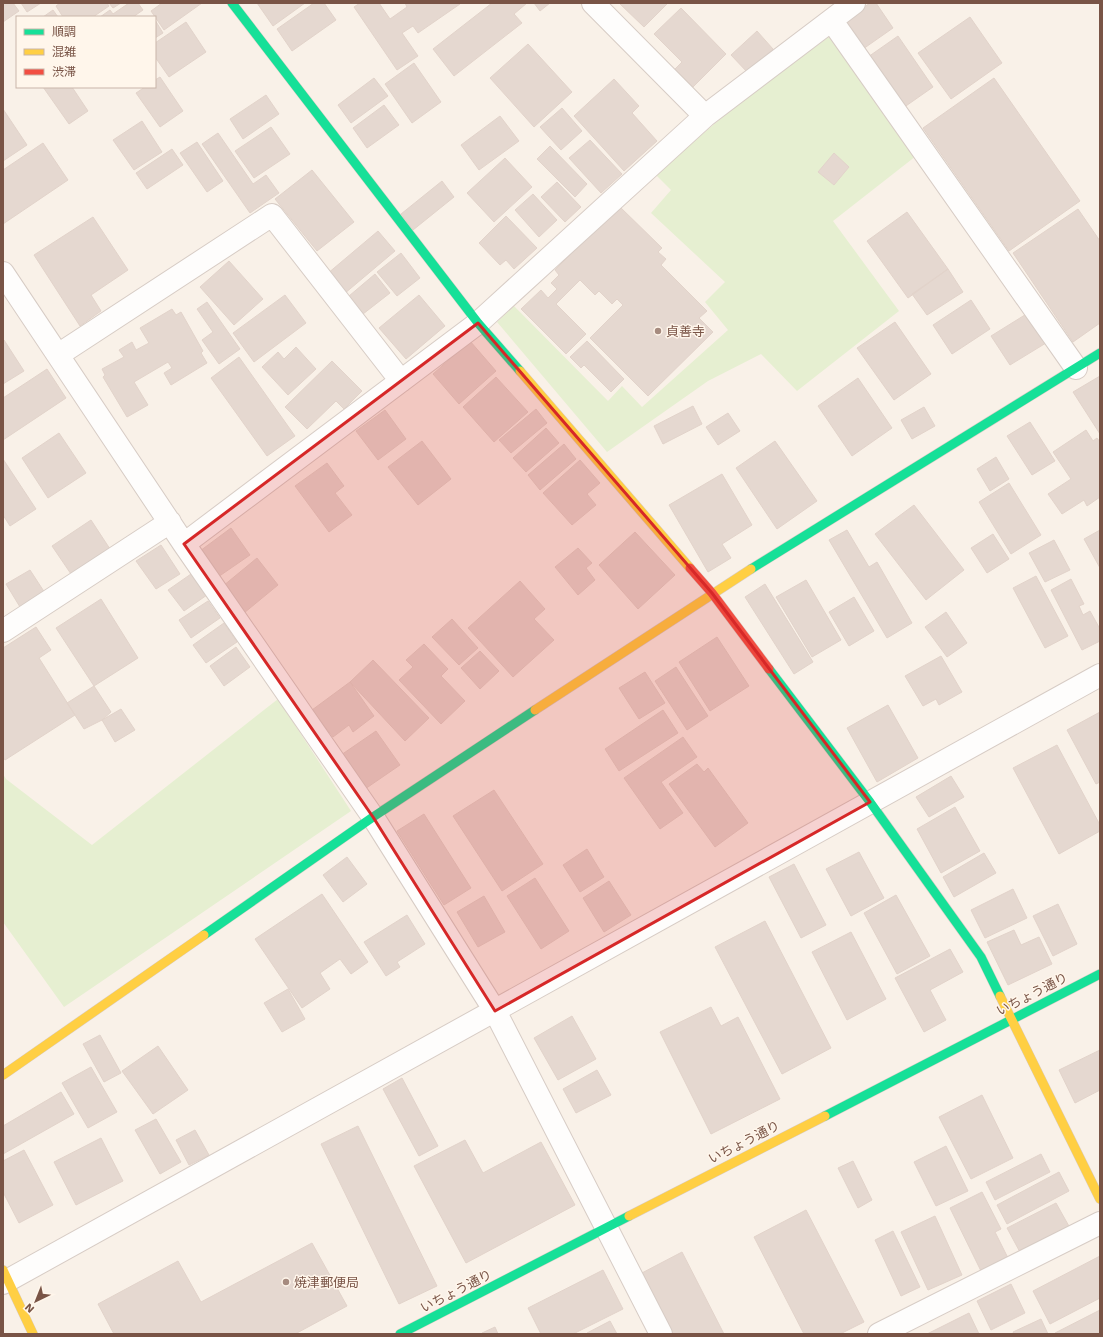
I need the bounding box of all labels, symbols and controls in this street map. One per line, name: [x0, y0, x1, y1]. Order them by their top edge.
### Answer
legend: [16, 16, 156, 88]
text: 順調: [52, 25, 76, 39]
text: 混雑: [52, 45, 76, 59]
text: 渋滞: [52, 65, 76, 79]
place label: 貞善寺: [666, 324, 705, 339]
marker: 貞善寺: [653, 326, 663, 336]
street label: いちょう通り: [994, 970, 1070, 1018]
street label: いちょう通り: [706, 1118, 782, 1166]
street label: いちょう通り: [418, 1267, 494, 1315]
place label: 焼津郵便局: [294, 1275, 359, 1290]
marker: 焼津郵便局: [281, 1277, 291, 1287]
north arrow: [16, 1281, 56, 1321]
text: N: [22, 1300, 37, 1315]

